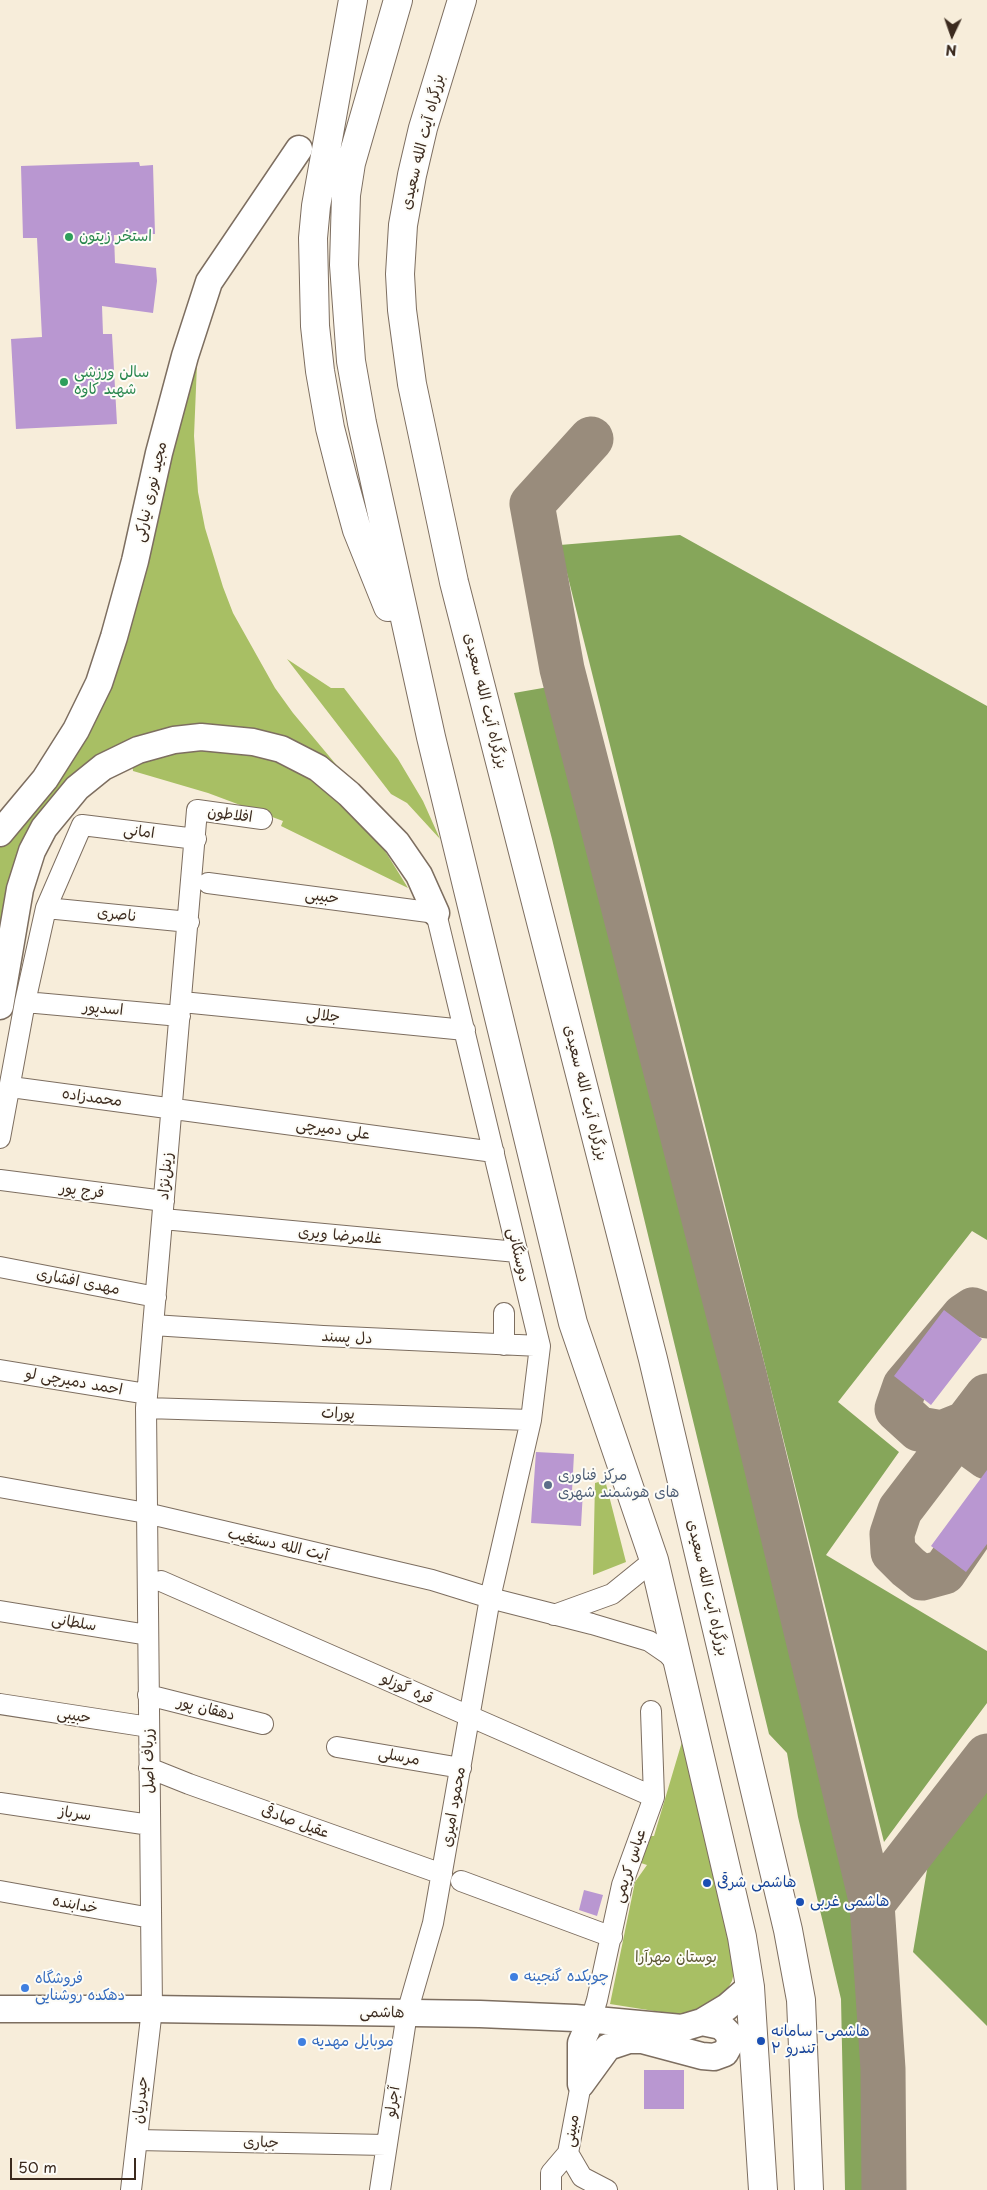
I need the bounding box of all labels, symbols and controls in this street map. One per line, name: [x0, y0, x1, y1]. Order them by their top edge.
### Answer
north arrow: [927, 10, 977, 60]
text: N: [945, 40, 957, 61]
street label: بزرگراه آیت الله سعیدی: [397, 72, 449, 212]
place label: استخر زیتون: [79, 228, 152, 246]
marker: استخر زیتون: [63, 231, 75, 243]
place label: سالن ورزشی شهید کاوه: [74, 364, 149, 399]
marker: سالن ورزشی شهید کاوه: [58, 376, 70, 388]
street label: مجید نوری نیارکی: [131, 440, 171, 544]
street label: بزرگراه آیت الله سعیدی: [459, 631, 511, 771]
street label: افلاطون: [206, 803, 254, 827]
street label: امانی: [122, 821, 156, 843]
street label: حبیبی: [304, 886, 340, 908]
street label: ناصری: [96, 904, 138, 926]
street label: اسدپور: [82, 998, 124, 1020]
street label: جلالی: [305, 1006, 341, 1026]
street label: بزرگراه آیت الله سعیدی: [559, 1023, 611, 1163]
street label: محمدزاده: [61, 1085, 123, 1111]
street label: علی دمیرچی: [295, 1116, 371, 1144]
street label: زینل‌نژاد: [155, 1151, 177, 1201]
street label: فرج پور: [59, 1179, 105, 1203]
street label: غلامرضا ویری: [297, 1223, 383, 1249]
street label: دوسنگانی: [503, 1226, 533, 1284]
street label: مهدی افشاری: [35, 1265, 121, 1299]
street label: دل پسند: [321, 1328, 373, 1348]
street label: احمد دمیرچی لو: [24, 1365, 124, 1399]
street label: پورات: [321, 1404, 355, 1424]
place label: مرکز فناوری های هوشمند شهری: [558, 1467, 679, 1502]
marker: مرکز فناوری های هوشمند شهری: [542, 1479, 554, 1491]
street label: بزرگراه آیت الله سعیدی: [683, 1518, 731, 1658]
street label: آیت الله دستغیب: [226, 1525, 330, 1565]
street label: سلطانی: [50, 1611, 98, 1635]
street label: قره گوزلو: [378, 1670, 436, 1708]
street label: دهقان پور: [175, 1693, 237, 1725]
street label: حبیبی: [56, 1704, 92, 1728]
street label: زرباف اصل: [139, 1728, 159, 1794]
street label: مرسلی: [377, 1745, 421, 1769]
street label: محمود امیری: [438, 1765, 470, 1849]
street label: عقیل صادقی: [259, 1801, 331, 1843]
street label: سرباز: [58, 1803, 92, 1825]
street label: عباس کریمی: [610, 1827, 650, 1905]
place label: هاشمی شرقی: [717, 1874, 796, 1892]
marker: هاشمی شرقی: [701, 1877, 713, 1889]
street label: خدابنده: [51, 1892, 99, 1918]
place label: هاشمی غربی: [810, 1893, 889, 1911]
marker: هاشمی غربی: [794, 1896, 806, 1908]
park label: بوستان مهرآرا: [635, 1949, 717, 1967]
place label: چوبکده گنجینه: [524, 1968, 609, 1986]
place label: فروشگاه دهکده روشنایی: [35, 1970, 125, 2005]
marker: چوبکده گنجینه: [508, 1971, 520, 1983]
marker: فروشگاه دهکده روشنایی: [19, 1982, 31, 1994]
street label: هاشمی: [359, 2004, 405, 2022]
place label: هاشمی- سامانه ۲ تندرو: [771, 2023, 870, 2058]
place label: موبایل مهدیه: [312, 2033, 394, 2051]
marker: هاشمی- سامانه ۲ تندرو: [755, 2035, 767, 2047]
marker: موبایل مهدیه: [296, 2036, 308, 2048]
street label: حیدریان: [130, 2075, 152, 2125]
street label: آجرلو: [382, 2085, 404, 2119]
street label: مبینی: [561, 2113, 583, 2149]
street label: جباری: [243, 2134, 279, 2152]
scale bar: [12, 2148, 139, 2180]
text: 50 m: [18, 2155, 57, 2178]

